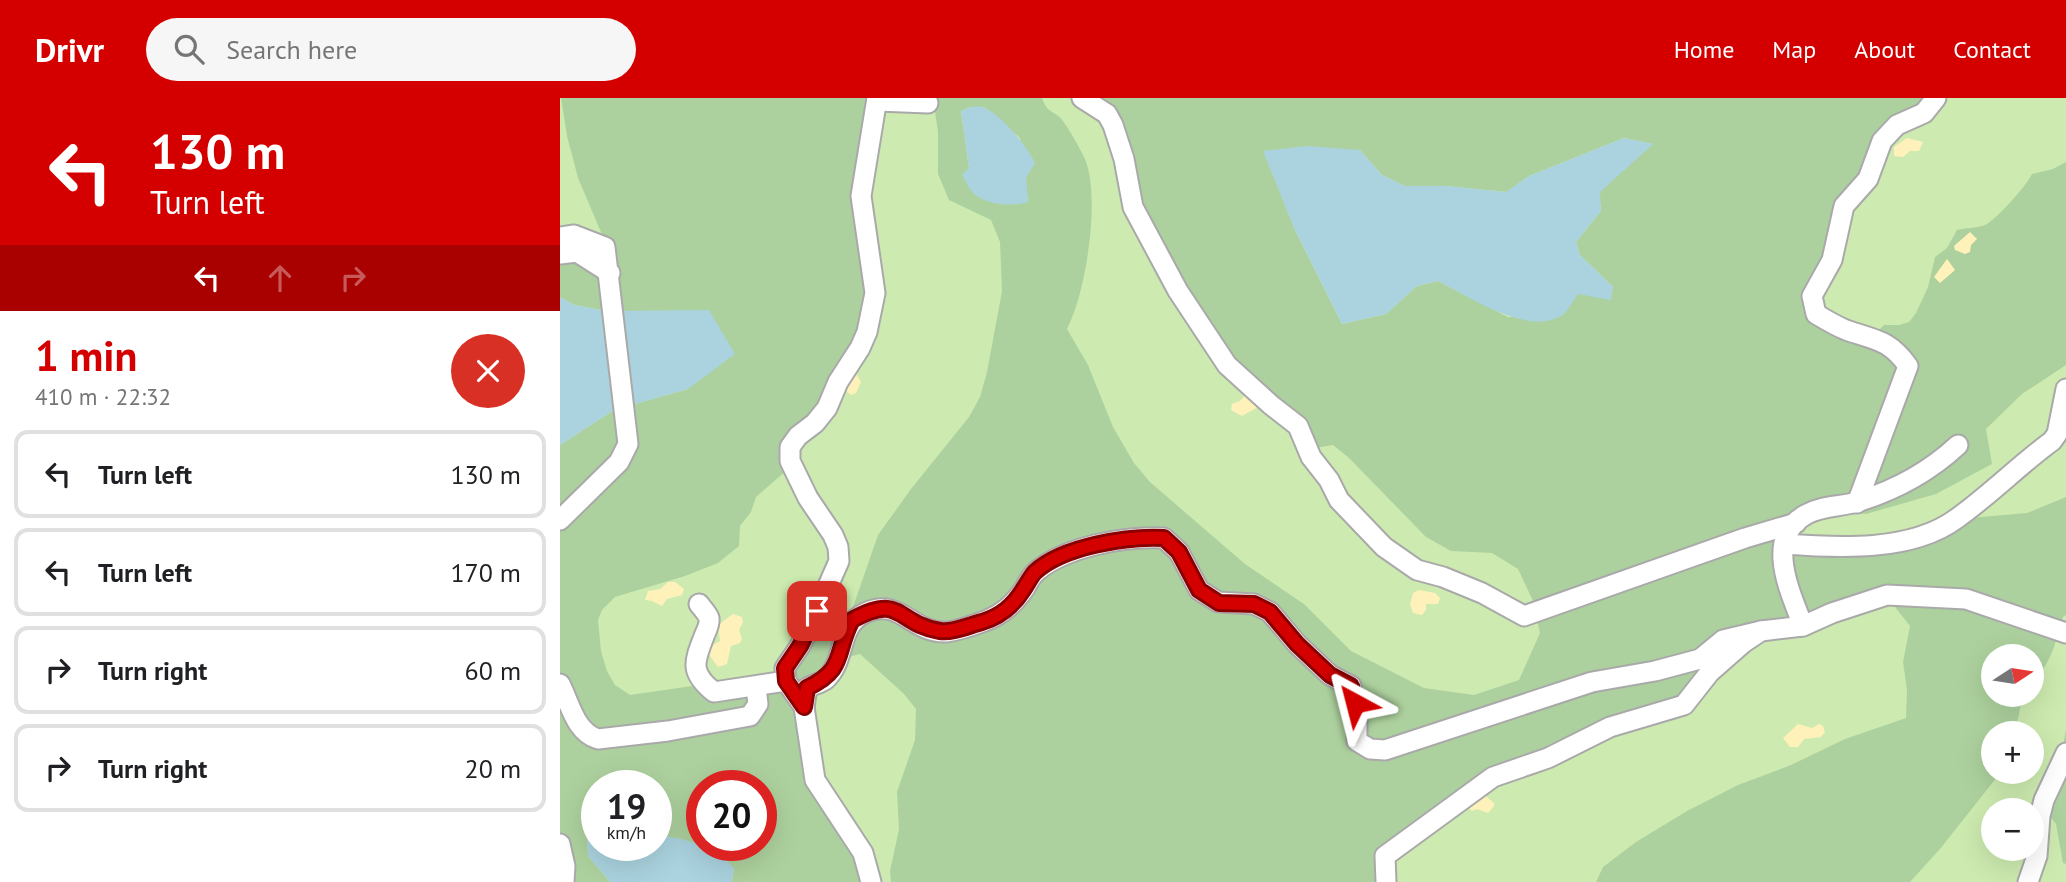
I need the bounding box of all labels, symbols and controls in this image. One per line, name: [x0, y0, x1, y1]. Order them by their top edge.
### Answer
search box: [146, 18, 636, 81]
text: Drivr: [35, 28, 104, 71]
icon: search: [170, 30, 208, 68]
text: Search here: [226, 33, 357, 66]
text: Home: [1674, 34, 1734, 65]
text: Map: [1772, 34, 1816, 65]
text: About: [1854, 34, 1915, 65]
text: Contact: [1953, 34, 2031, 65]
text: 130 m: [150, 119, 285, 183]
icon: left: [35, 126, 126, 217]
text: Turn left: [150, 181, 265, 223]
icon: left: [188, 259, 226, 297]
icon: ahead: [261, 259, 299, 297]
icon: right: [334, 259, 372, 297]
text: 1 min: [35, 328, 137, 383]
button: close: [451, 334, 525, 408]
text: 410 m · 22:32: [35, 382, 171, 411]
icon: left: [39, 455, 77, 493]
text: Turn left: [98, 458, 192, 491]
text: 130 m: [450, 458, 521, 491]
icon: left: [39, 553, 77, 591]
text: Turn left: [98, 556, 192, 589]
text: 170 m: [450, 556, 521, 589]
pin: [787, 581, 847, 641]
icon: arrive: [798, 592, 836, 630]
north arrow: [1981, 644, 2044, 707]
map controls: [1981, 644, 2044, 861]
icon: right: [39, 651, 77, 689]
text: Turn right: [98, 654, 207, 687]
text: 60 m: [465, 654, 521, 687]
position arrow: [1318, 666, 1392, 740]
button: +: [1981, 721, 2044, 784]
icon: right: [39, 749, 77, 787]
text: Turn right: [98, 752, 207, 785]
text: 20 m: [465, 752, 521, 785]
speed limit sign: 20: [686, 770, 777, 861]
text: 19: [607, 783, 646, 829]
button: −: [1981, 798, 2044, 861]
text: km/h: [607, 821, 646, 844]

